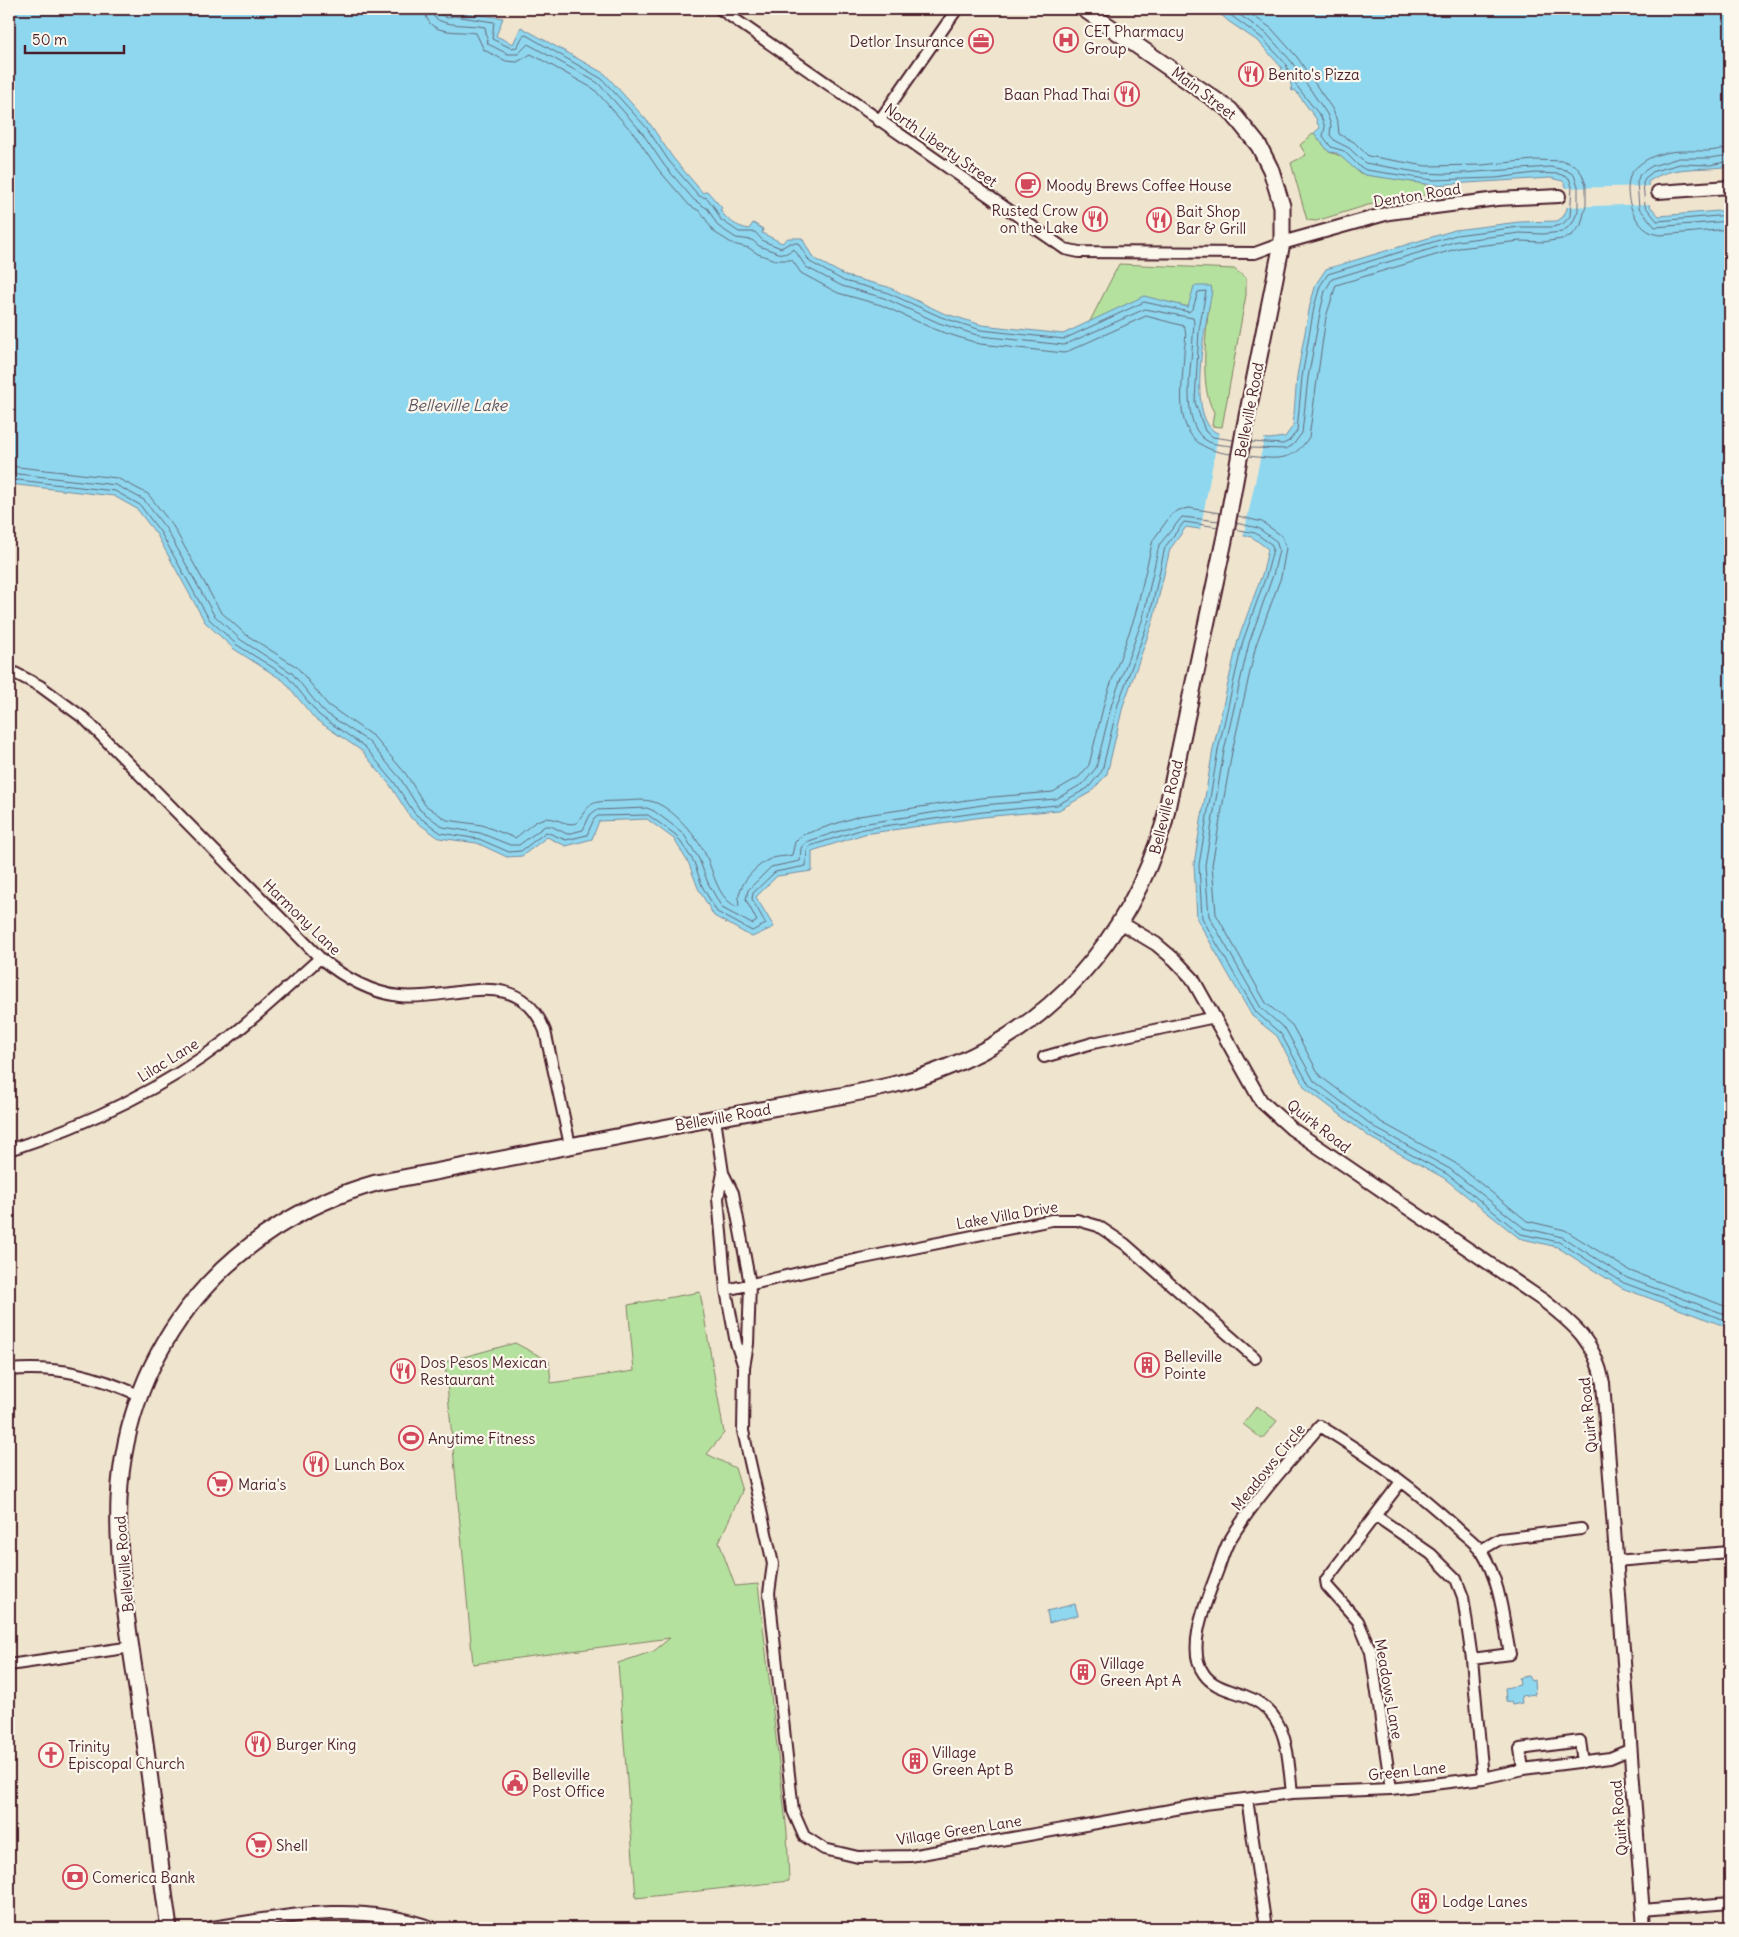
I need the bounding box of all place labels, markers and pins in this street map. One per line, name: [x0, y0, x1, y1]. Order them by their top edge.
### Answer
place label: CET Pharmacy Group: [1084, 22, 1184, 58]
hospital icon: CET Pharmacy Group: [1053, 27, 1079, 53]
office icon: Detlor Insurance: [968, 28, 994, 54]
place label: Detlor Insurance: [849, 32, 964, 51]
restaurant icon: Benito's Pizza: [1238, 61, 1264, 87]
place label: Benito's Pizza: [1268, 65, 1360, 84]
restaurant icon: Baan Phad Thai: [1114, 81, 1140, 107]
place label: Baan Phad Thai: [1004, 85, 1110, 104]
cafe icon: Moody Brews Coffee House: [1015, 172, 1041, 198]
place label: Moody Brews Coffee House: [1046, 176, 1232, 195]
place label: Rusted Crow on the Lake: [992, 201, 1078, 237]
place label: Bait Shop Bar & Grill: [1176, 202, 1246, 238]
restaurant icon: Rusted Crow on the Lake: [1082, 206, 1108, 232]
restaurant icon: Bait Shop Bar & Grill: [1146, 207, 1172, 233]
place label: Belleville Pointe: [1164, 1347, 1222, 1383]
building icon: Belleville Pointe: [1134, 1352, 1160, 1378]
place label: Dos Pesos Mexican Restaurant: [420, 1353, 548, 1389]
restaurant icon: Dos Pesos Mexican Restaurant: [390, 1358, 416, 1384]
sports icon: Anytime Fitness: [398, 1425, 424, 1451]
place label: Anytime Fitness: [428, 1429, 535, 1448]
restaurant icon: Lunch Box: [303, 1451, 329, 1477]
place label: Lunch Box: [334, 1455, 405, 1474]
supermarket icon: Maria's: [207, 1471, 233, 1497]
place label: Maria's: [238, 1475, 287, 1494]
place label: Village Green Apt A: [1100, 1654, 1182, 1690]
building icon: Village Green Apt A: [1070, 1659, 1096, 1685]
restaurant icon: Burger King: [245, 1731, 271, 1757]
place label: Burger King: [276, 1735, 356, 1754]
place label: Trinity Episcopal Church: [68, 1737, 185, 1773]
church icon: Trinity Episcopal Church: [38, 1742, 64, 1768]
place label: Village Green Apt B: [932, 1743, 1014, 1779]
building icon: Village Green Apt B: [902, 1748, 928, 1774]
place label: Belleville Post Office: [532, 1765, 605, 1801]
public building icon: Belleville Post Office: [502, 1770, 528, 1796]
supermarket icon: Shell: [246, 1832, 272, 1858]
place label: Shell: [276, 1836, 308, 1855]
bank icon: Comerica Bank: [62, 1864, 88, 1890]
place label: Comerica Bank: [92, 1868, 196, 1887]
building icon: Lodge Lanes: [1411, 1888, 1437, 1914]
place label: Lodge Lanes: [1442, 1892, 1528, 1911]

